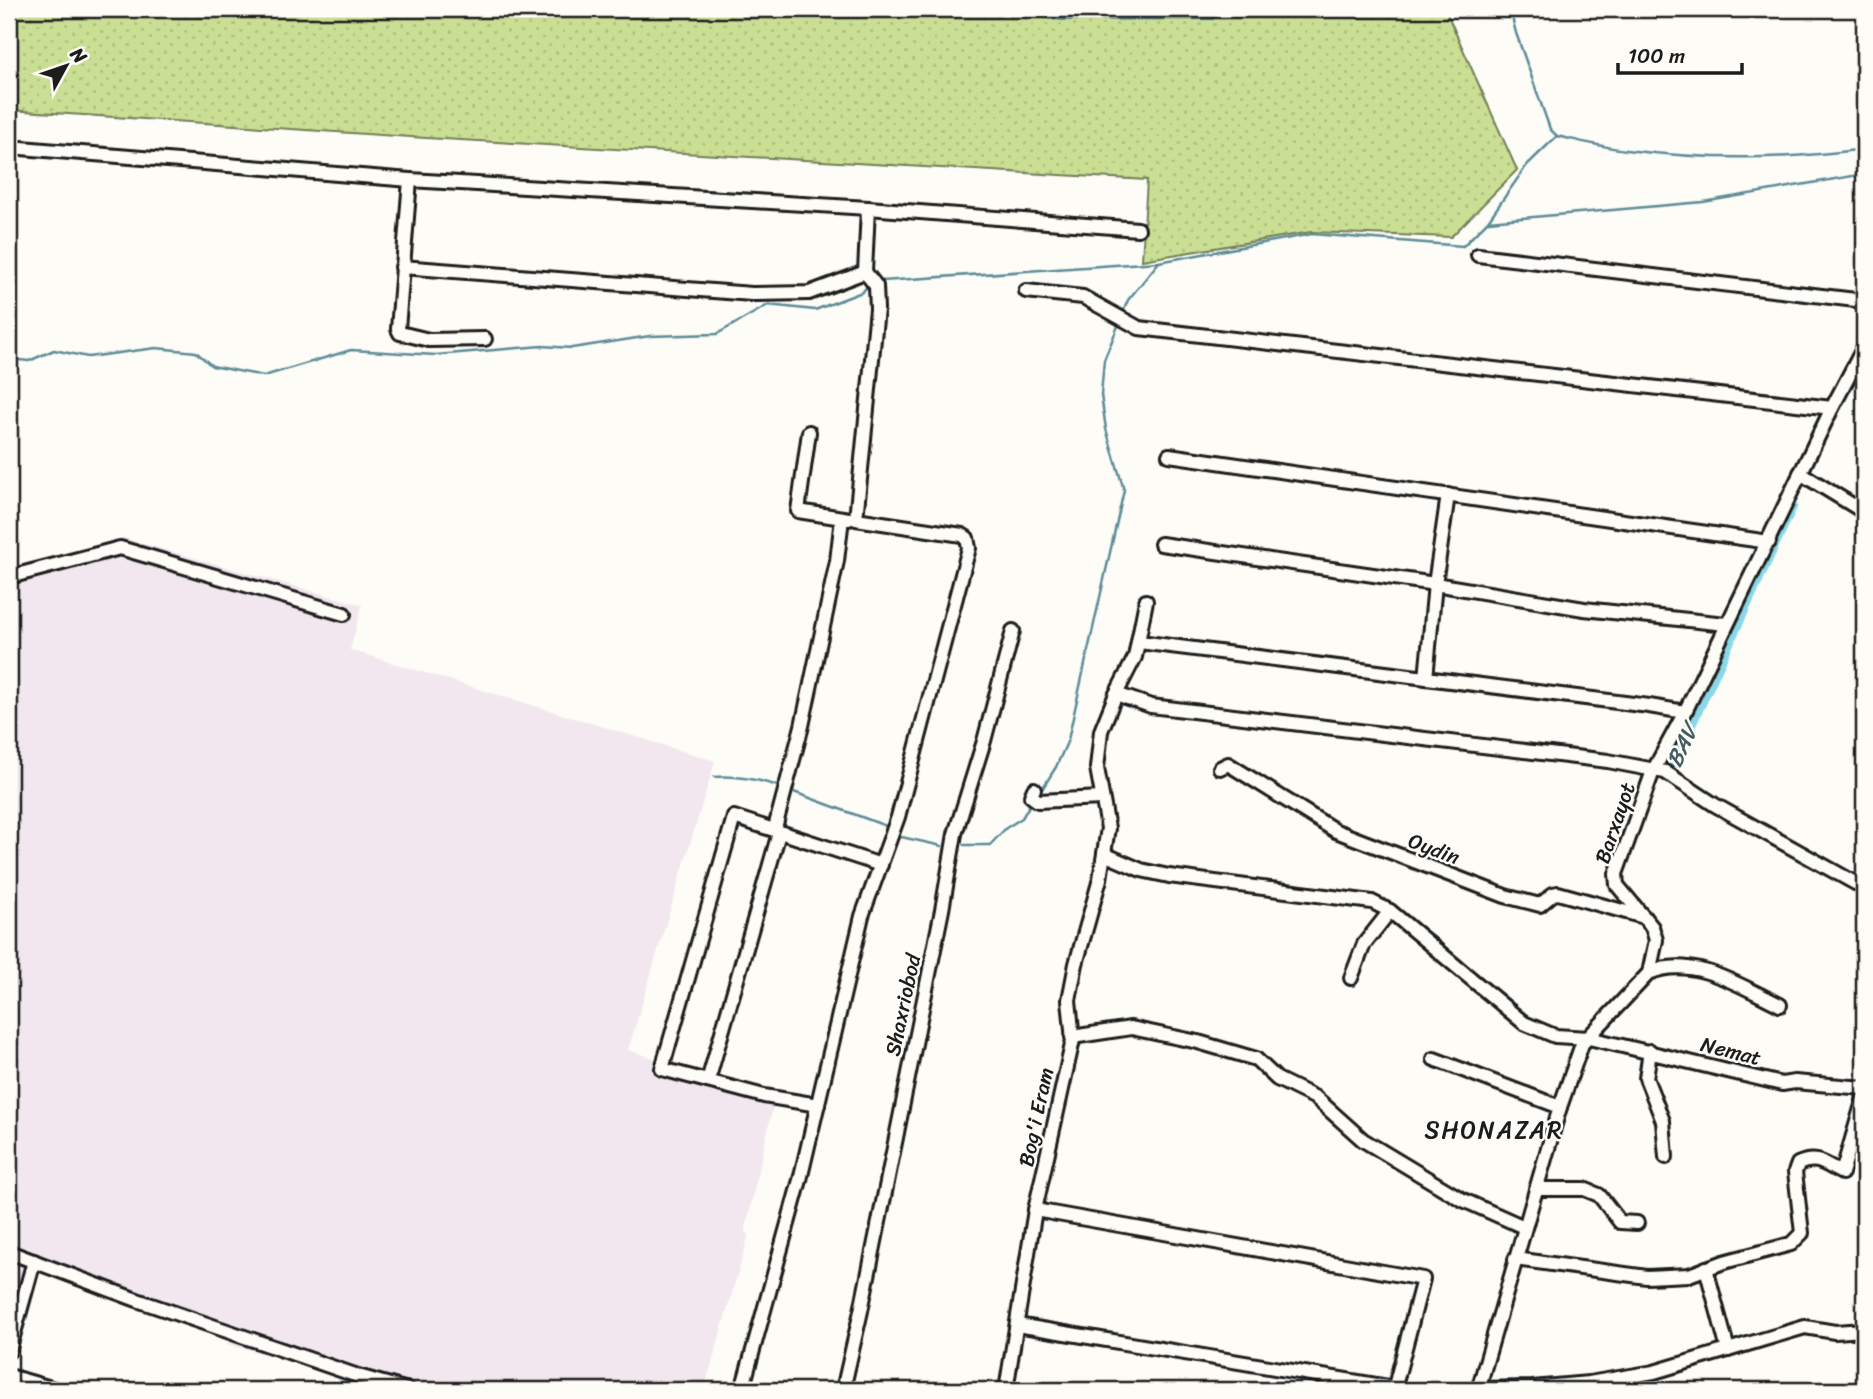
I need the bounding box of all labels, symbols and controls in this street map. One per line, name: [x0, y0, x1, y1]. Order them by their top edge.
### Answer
north arrow: [32, 32, 102, 102]
scale bar: [1618, 32, 1742, 76]
text: 100 m: [1628, 37, 1685, 75]
text: N: [61, 39, 96, 72]
water label: BAV: [1654, 713, 1712, 774]
street label: Barxayot: [1583, 777, 1647, 869]
street label: Oydin: [1403, 822, 1465, 876]
street label: Shaxriobod: [874, 949, 933, 1060]
street label: Nemat: [1697, 1025, 1765, 1077]
street label: Bog'i Eram: [1007, 1064, 1065, 1170]
district label: SHONAZAR: [1424, 1109, 1564, 1151]

